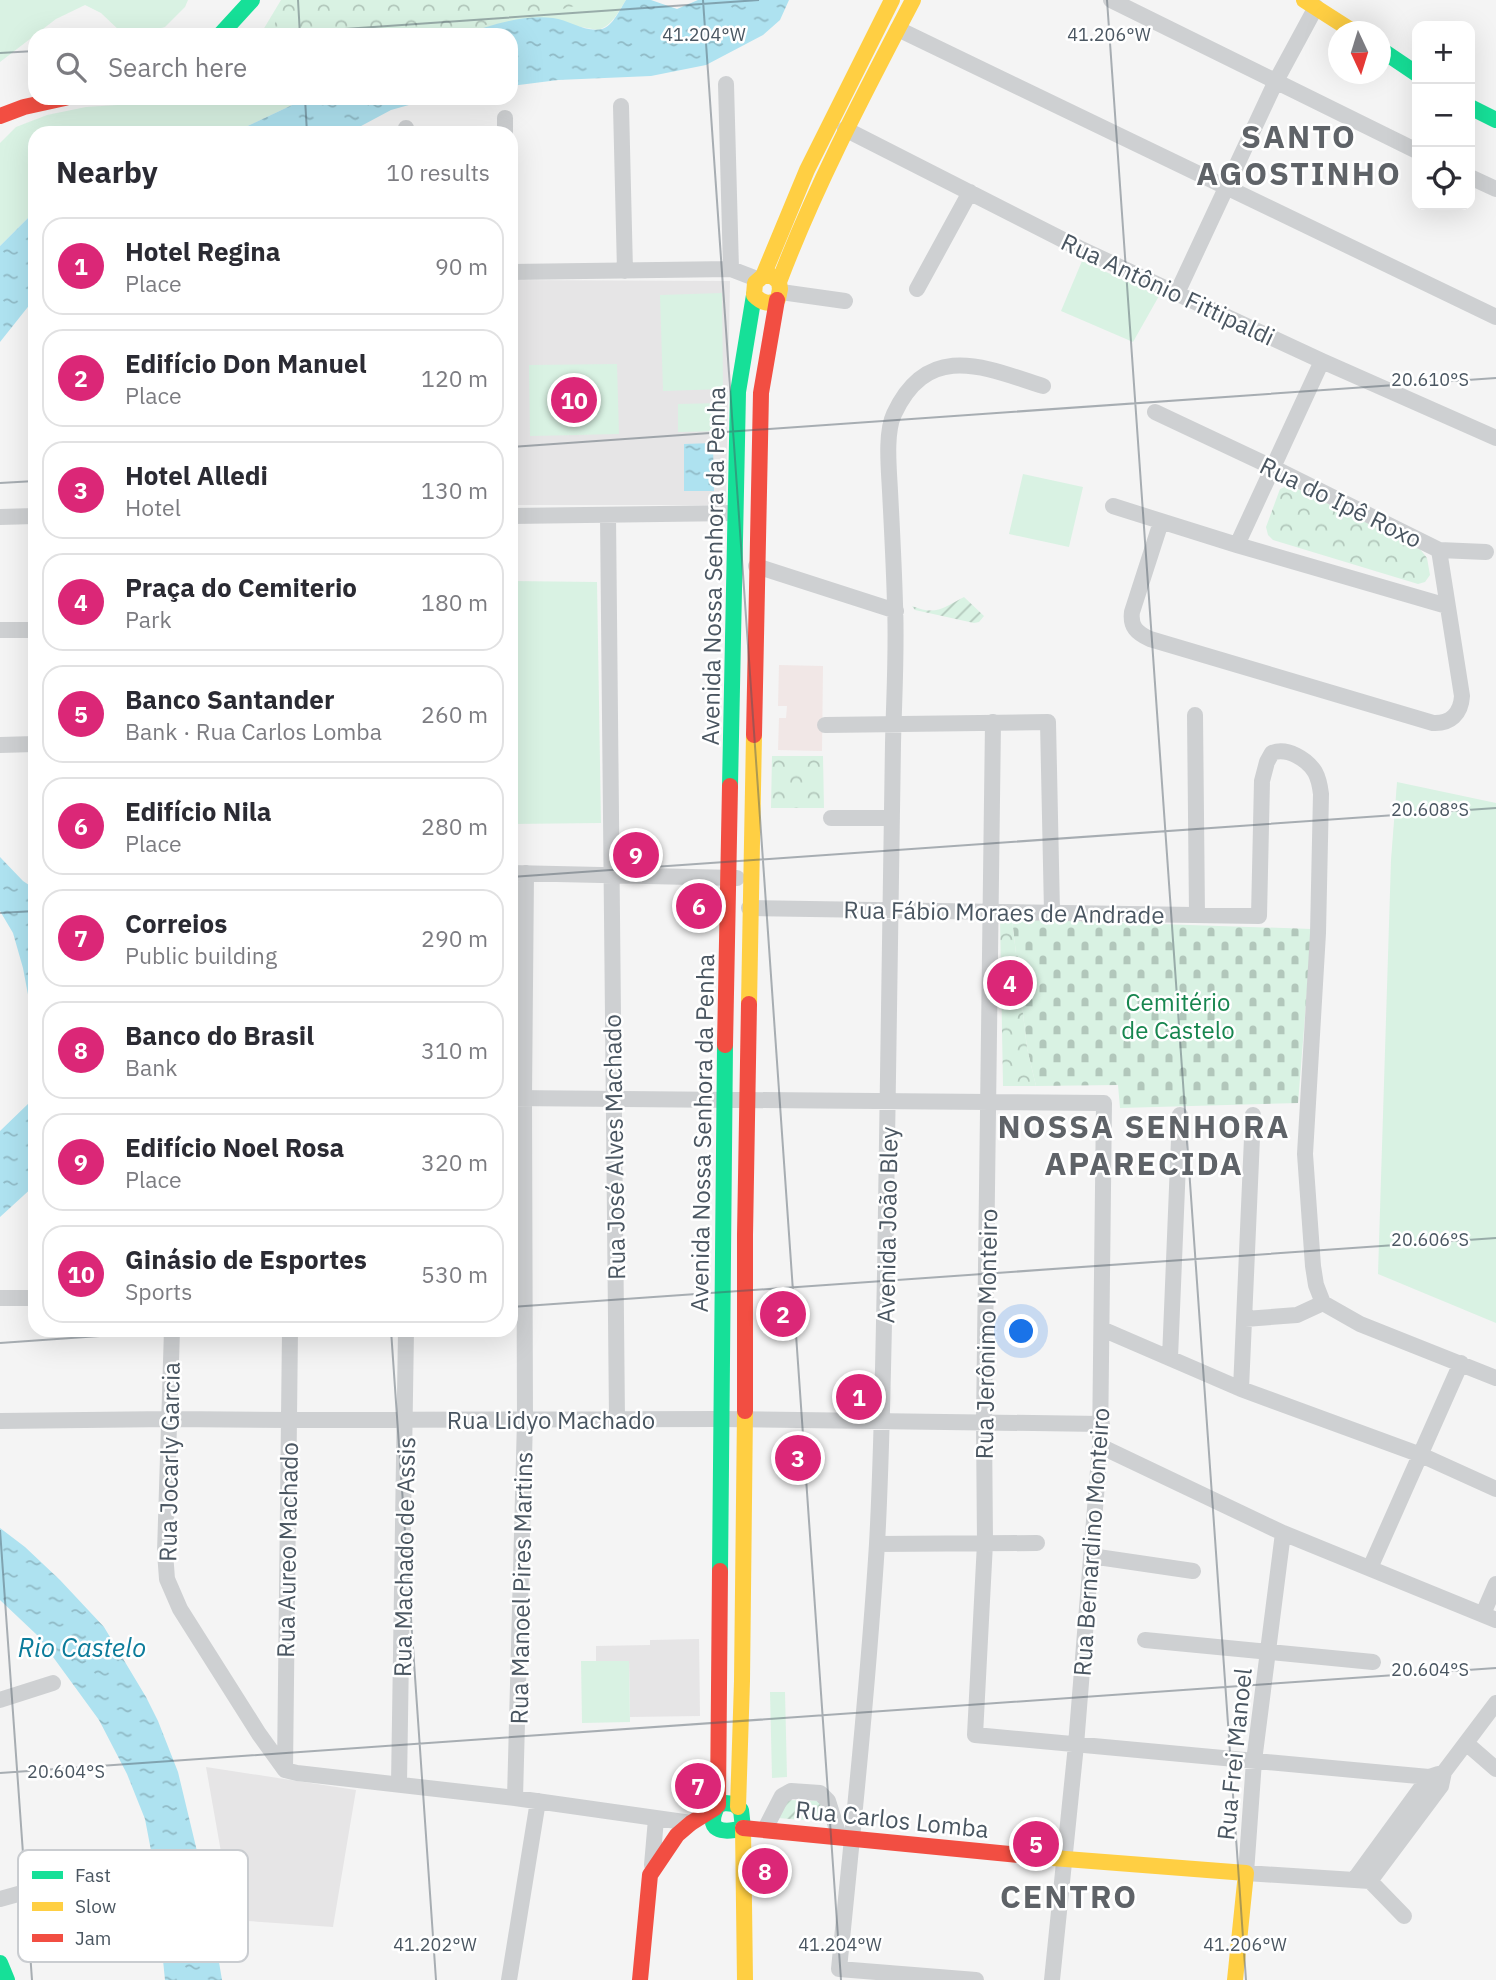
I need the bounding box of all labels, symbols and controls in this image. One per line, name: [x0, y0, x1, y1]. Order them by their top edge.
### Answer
north arrow: [1328, 21, 1391, 84]
map controls: [1412, 21, 1475, 210]
button: +: [1412, 21, 1475, 84]
text: 41.204°W: [662, 23, 746, 46]
text: 41.206°W: [1067, 23, 1151, 46]
search box: [28, 28, 518, 105]
icon: search: [52, 48, 90, 86]
text: Search here: [108, 50, 247, 84]
button: −: [1412, 84, 1475, 147]
district label: SANTO AGOSTINHO: [1196, 115, 1402, 194]
button: locate: [1412, 147, 1475, 210]
text: Nearby: [56, 152, 158, 191]
text: 10 results: [386, 157, 490, 187]
street label: Rua Antônio Fittipaldi: [1056, 225, 1280, 353]
text: Hotel Regina: [125, 234, 281, 268]
text: 1: [74, 251, 88, 281]
text: 90 m: [435, 251, 488, 281]
text: Place: [125, 268, 182, 298]
text: Edifício Don Manuel: [125, 346, 367, 380]
text: 2: [74, 363, 88, 393]
text: 120 m: [421, 363, 488, 393]
text: 20.610°S: [1391, 368, 1469, 391]
pin: 10: [551, 374, 597, 426]
text: Place: [125, 380, 182, 410]
street label: Avenida Nossa Senhora da Penha: [694, 386, 732, 746]
street label: Rua do Ipê Roxo: [1255, 449, 1427, 555]
text: Hotel Alledi: [125, 458, 268, 492]
text: 3: [74, 475, 88, 505]
text: 130 m: [421, 475, 488, 505]
text: Hotel: [125, 492, 181, 522]
text: Praça do Cemiterio: [125, 570, 357, 604]
text: 4: [74, 587, 88, 617]
text: 180 m: [421, 587, 488, 617]
text: Park: [125, 604, 172, 634]
text: Banco Santander: [125, 682, 334, 716]
text: 5: [74, 699, 88, 729]
text: 260 m: [421, 699, 488, 729]
text: Bank · Rua Carlos Lomba: [125, 716, 382, 746]
text: Edifício Nila: [125, 794, 272, 828]
text: 20.608°S: [1391, 798, 1469, 821]
text: 6: [74, 811, 88, 841]
text: 280 m: [421, 811, 488, 841]
text: Place: [125, 828, 182, 858]
pin: 9: [613, 829, 659, 881]
pin: 6: [676, 880, 722, 932]
street label: Rua Fábio Moraes de Andrade: [843, 893, 1165, 931]
text: Correios: [125, 906, 227, 940]
text: 7: [74, 923, 88, 953]
text: 290 m: [421, 923, 488, 953]
text: Public building: [125, 940, 277, 970]
street label: Avenida Nossa Senhora da Penha: [683, 953, 721, 1313]
pin: 4: [987, 957, 1033, 1009]
park label: Cemitério de Castelo: [1121, 986, 1235, 1046]
street label: Rua José Alves Machado: [596, 1014, 632, 1280]
text: Banco do Brasil: [125, 1018, 314, 1052]
text: 8: [74, 1035, 88, 1065]
text: 310 m: [421, 1035, 488, 1065]
text: Bank: [125, 1052, 178, 1082]
district label: NOSSA SENHORA APARECIDA: [998, 1105, 1290, 1184]
street label: Avenida João Bley: [869, 1126, 905, 1324]
text: Edifício Noel Rosa: [125, 1130, 344, 1164]
text: 9: [74, 1147, 88, 1177]
text: 320 m: [421, 1147, 488, 1177]
text: Place: [125, 1164, 182, 1194]
street label: Rua Jerônimo Monteiro: [968, 1208, 1004, 1460]
text: 20.606°S: [1391, 1228, 1469, 1251]
text: Ginásio de Esportes: [125, 1242, 367, 1276]
text: 10: [67, 1259, 95, 1289]
text: 530 m: [421, 1259, 488, 1289]
text: Sports: [125, 1276, 192, 1306]
pin: 2: [760, 1288, 806, 1340]
your location: [1004, 1314, 1038, 1348]
street label: Rua Jocarly Garcia: [151, 1362, 187, 1562]
pin: 1: [836, 1371, 882, 1423]
street label: Rua Lidyo Machado: [447, 1404, 655, 1436]
street label: Rua Bernardino Monteiro: [1066, 1407, 1116, 1677]
pin: 3: [775, 1432, 821, 1484]
street label: Rua Machado de Assis: [386, 1437, 422, 1677]
street label: Rua Aureo Machado: [269, 1442, 305, 1658]
street label: Rua Manoel Pires Martins: [503, 1451, 539, 1725]
water label: Rio Castelo: [18, 1630, 146, 1664]
text: 20.604°S: [1391, 1658, 1469, 1681]
street label: Rua Frei Manoel: [1209, 1666, 1259, 1842]
text: 20.604°S: [27, 1760, 105, 1783]
pin: 7: [675, 1760, 721, 1812]
street label: Rua Carlos Lomba: [794, 1793, 990, 1845]
pin: 5: [1013, 1818, 1059, 1870]
pin: 8: [742, 1845, 788, 1897]
legend: [18, 1850, 248, 1962]
text: Fast: [75, 1863, 111, 1887]
district label: CENTRO: [1000, 1875, 1138, 1917]
text: Slow: [75, 1894, 116, 1918]
text: Jam: [75, 1926, 111, 1950]
text: 41.202°W: [393, 1933, 477, 1956]
text: 41.204°W: [798, 1933, 882, 1956]
text: 41.206°W: [1203, 1933, 1287, 1956]

